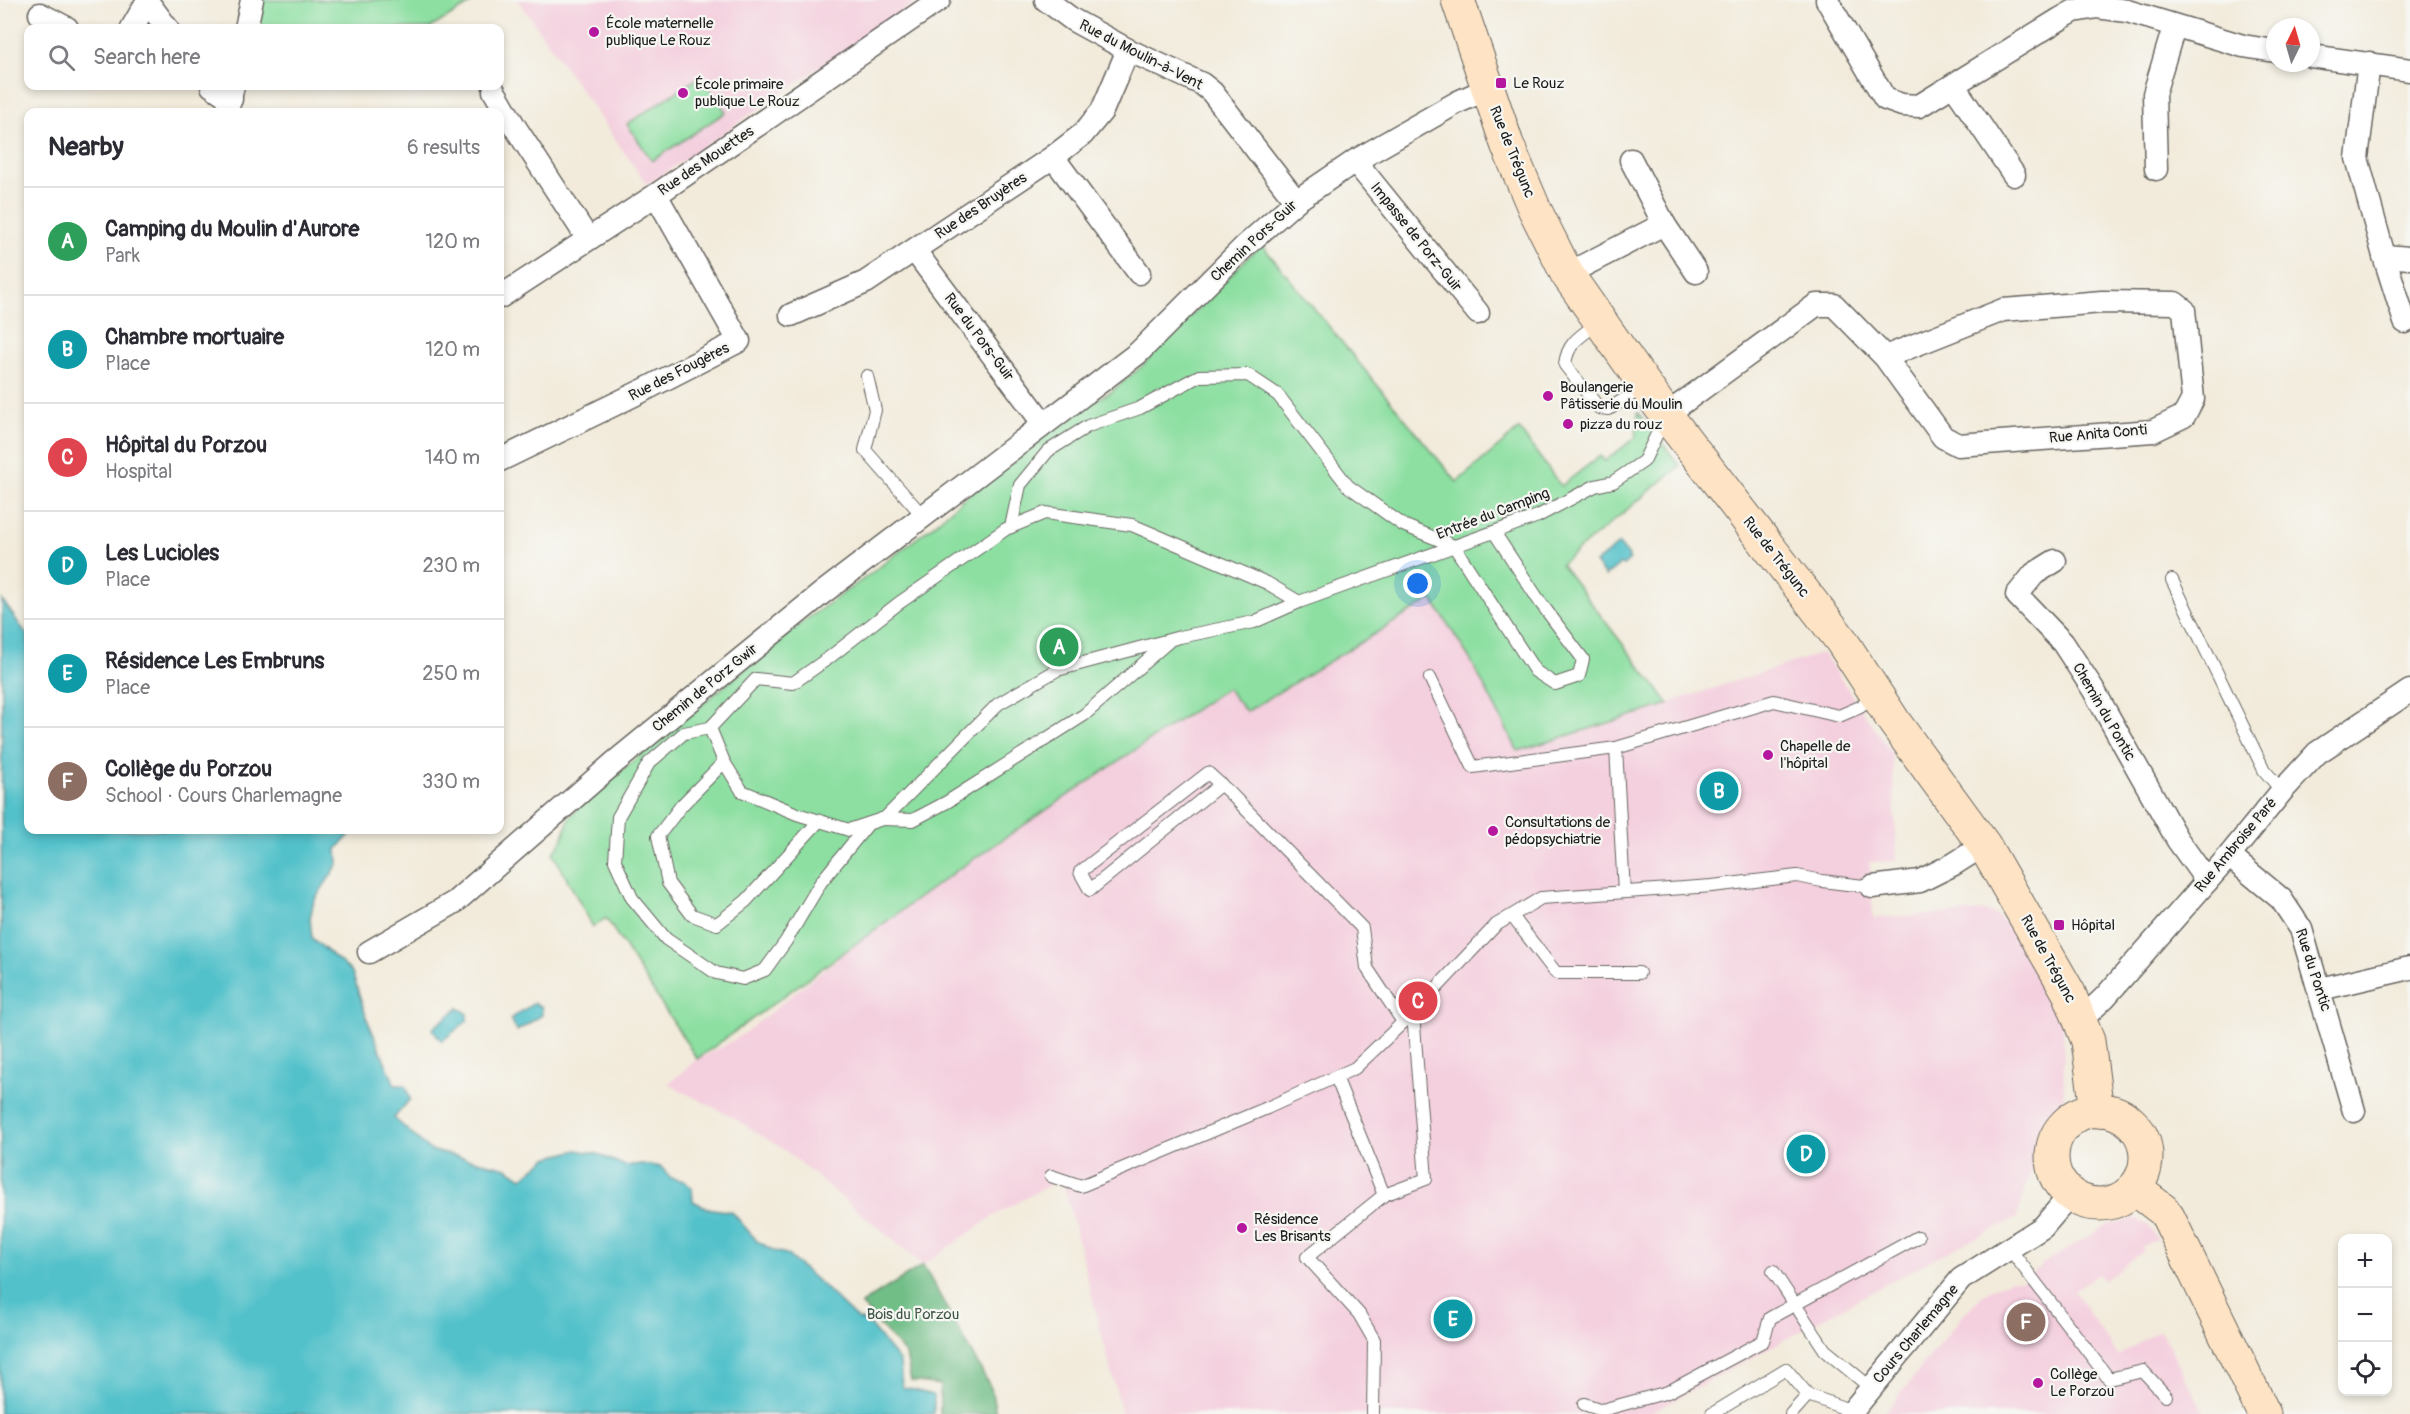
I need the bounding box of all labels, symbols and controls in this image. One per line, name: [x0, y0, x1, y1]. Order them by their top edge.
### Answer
place label: École maternelle publique Le Rouz: [606, 14, 714, 50]
street label: Rue du Moulin-à-Vent: [1076, 16, 1207, 95]
north arrow: [2266, 18, 2320, 72]
search box: [24, 24, 504, 90]
marker: École maternelle publique Le Rouz: [587, 25, 601, 39]
icon: search: [45, 41, 78, 74]
text: Search here: [93, 43, 200, 71]
place label: Le Rouz: [1513, 74, 1564, 93]
place label: École primaire publique Le Rouz: [695, 75, 800, 111]
marker: Le Rouz: [1494, 76, 1508, 90]
marker: École primaire publique Le Rouz: [676, 86, 690, 100]
street label: Rue de Trégunc: [1485, 103, 1539, 201]
street label: Rue des Mouettes: [654, 122, 758, 200]
text: Nearby: [48, 131, 124, 163]
text: 6 results: [407, 135, 480, 160]
street label: Rue des Bruyères: [931, 168, 1031, 244]
street label: Impasse de Porz-Guir: [1366, 178, 1466, 296]
street label: Chemin Pors-Guir: [1207, 196, 1302, 286]
text: Camping du Moulin d'Aurore: [105, 215, 359, 243]
text: A: [61, 229, 74, 254]
text: 120 m: [425, 229, 480, 254]
text: Park: [105, 243, 140, 268]
street label: Rue du Pors-Guir: [940, 289, 1019, 385]
text: Chambre mortuaire: [105, 323, 284, 351]
text: B: [62, 337, 73, 362]
text: 120 m: [425, 337, 480, 362]
street label: Rue des Fougères: [626, 338, 733, 406]
text: Place: [105, 351, 150, 376]
place label: Boulangerie Pâtisserie du Moulin: [1560, 378, 1683, 414]
marker: Boulangerie Pâtisserie du Moulin: [1541, 389, 1555, 403]
place label: pizza du rouz: [1580, 415, 1662, 434]
marker: pizza du rouz: [1561, 417, 1575, 431]
street label: Rue Anita Conti: [2048, 420, 2148, 448]
text: Hôpital du Porzou: [105, 431, 267, 459]
text: C: [61, 445, 74, 470]
text: 140 m: [425, 445, 480, 470]
text: Hospital: [105, 459, 172, 484]
street label: Entrée du Camping: [1434, 484, 1552, 544]
street label: Rue de Trégunc: [1739, 513, 1814, 602]
text: Les Lucioles: [105, 539, 219, 567]
text: D: [61, 553, 74, 578]
text: 230 m: [423, 553, 480, 578]
text: Place: [105, 567, 150, 592]
your location: [1403, 569, 1432, 598]
pin: A: [1040, 624, 1078, 670]
street label: Chemin de Porz Gwir: [648, 639, 762, 736]
text: Résidence Les Embruns: [105, 647, 324, 675]
street label: Chemin du Pontic: [2068, 660, 2140, 765]
text: E: [62, 661, 73, 686]
text: 250 m: [422, 661, 480, 686]
text: Place: [105, 675, 150, 700]
place label: Chapelle de l'hôpital: [1780, 737, 1851, 773]
marker: Chapelle de l'hôpital: [1761, 748, 1775, 762]
text: Collège du Porzou: [105, 755, 272, 783]
pin: B: [1700, 768, 1738, 814]
text: F: [61, 769, 74, 794]
text: 330 m: [422, 769, 480, 794]
text: School · Cours Charlemagne: [105, 783, 342, 808]
street label: Rue Ambroise Paré: [2191, 794, 2281, 896]
place label: Consultations de pédopsychiatrie: [1505, 813, 1611, 849]
marker: Consultations de pédopsychiatrie: [1486, 824, 1500, 838]
street label: Rue de Trégunc: [2016, 912, 2080, 1007]
place label: Hôpital: [2071, 916, 2115, 935]
marker: Hôpital: [2052, 918, 2066, 932]
street label: Rue du Pontic: [2291, 926, 2335, 1014]
pin: C: [1398, 978, 1438, 1024]
pin: D: [1786, 1132, 1826, 1176]
place label: Résidence Les Brisants: [1254, 1210, 1331, 1246]
marker: Résidence Les Brisants: [1235, 1221, 1249, 1235]
map controls: [2338, 1234, 2392, 1396]
button: +: [2338, 1234, 2392, 1288]
street label: Cours Charlemagne: [1869, 1280, 1963, 1387]
button: −: [2338, 1288, 2392, 1342]
pin: E: [1434, 1296, 1472, 1342]
pin: F: [2006, 1300, 2046, 1344]
park label: Bois du Porzou: [867, 1305, 959, 1324]
button: locate: [2338, 1342, 2392, 1396]
place label: Collège Le Porzou: [2050, 1365, 2114, 1401]
marker: Collège Le Porzou: [2031, 1376, 2045, 1390]

